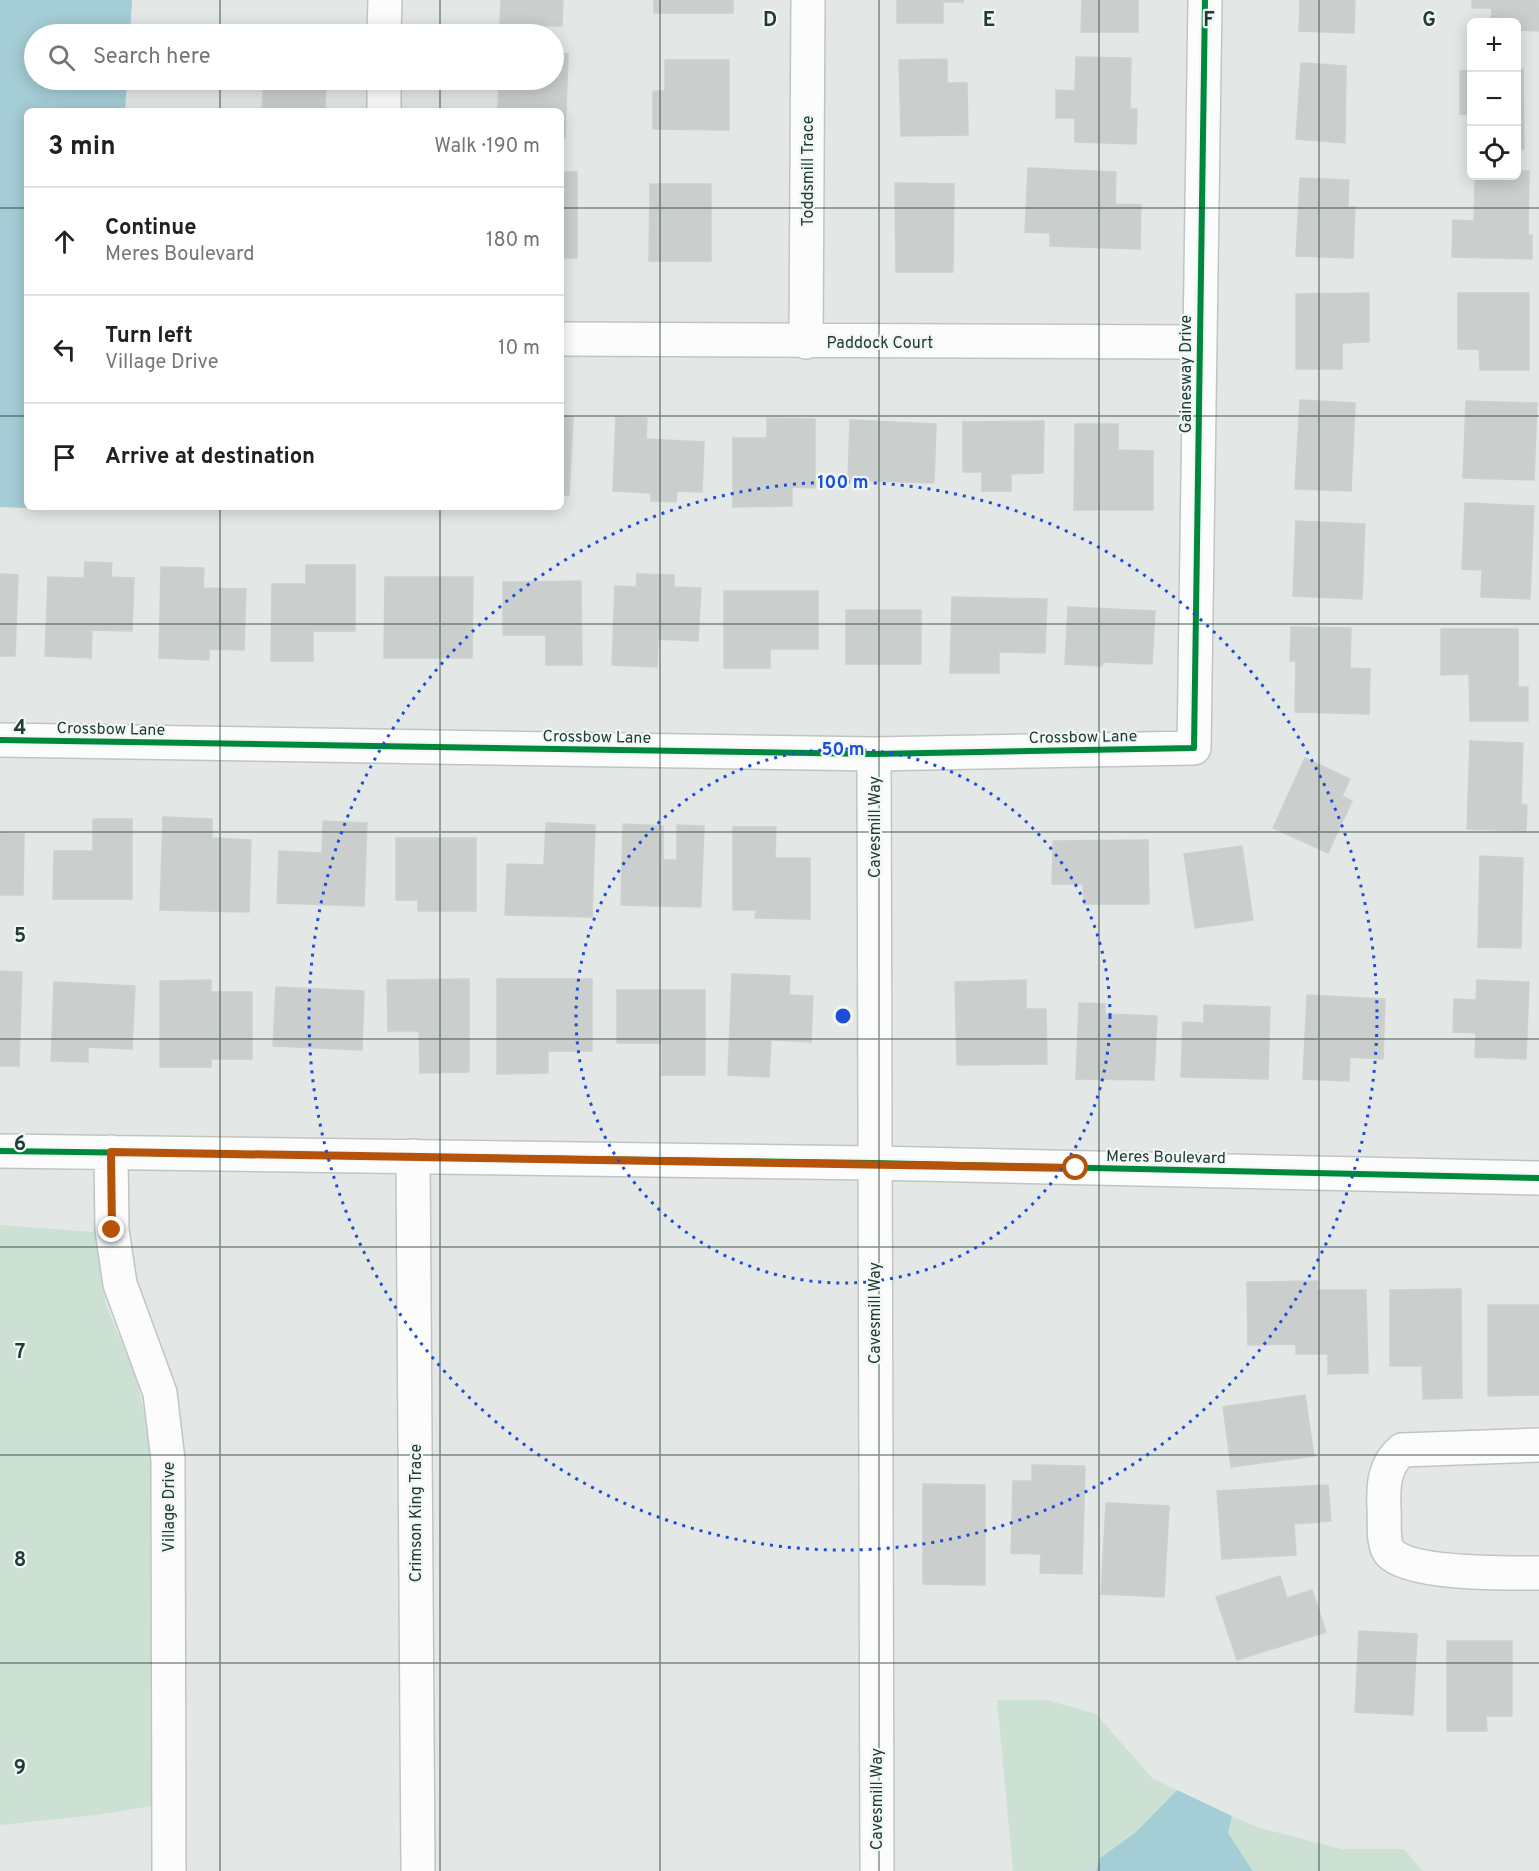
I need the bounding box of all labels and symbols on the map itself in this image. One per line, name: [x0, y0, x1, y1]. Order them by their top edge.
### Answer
text: D: [763, 8, 777, 34]
text: E: [983, 8, 995, 34]
text: F: [1203, 8, 1215, 34]
text: G: [1422, 8, 1436, 34]
street label: Toddsmill Trace: [799, 116, 819, 226]
street label: Gainesway Drive: [1177, 315, 1197, 433]
street label: Paddock Court: [827, 334, 933, 354]
text: 100 m: [817, 472, 869, 495]
text: 4: [14, 716, 26, 742]
street label: Crossbow Lane: [57, 719, 165, 741]
street label: Crossbow Lane: [543, 727, 651, 749]
street label: Crossbow Lane: [1029, 727, 1137, 749]
text: 50 m: [821, 739, 865, 762]
street label: Cavesmill Way: [866, 776, 886, 878]
text: 5: [14, 924, 26, 950]
centre of rings: [833, 1006, 853, 1026]
text: 6: [14, 1132, 26, 1158]
street label: Meres Boulevard: [1106, 1147, 1226, 1169]
route start: [1062, 1154, 1088, 1180]
route end: [98, 1216, 124, 1242]
street label: Cavesmill Way: [866, 1262, 886, 1364]
text: 7: [15, 1340, 25, 1366]
street label: Crimson King Trace: [407, 1444, 427, 1582]
street label: Village Drive: [160, 1462, 180, 1552]
text: 8: [14, 1548, 26, 1574]
street label: Cavesmill Way: [868, 1748, 888, 1850]
text: 9: [14, 1756, 26, 1782]

